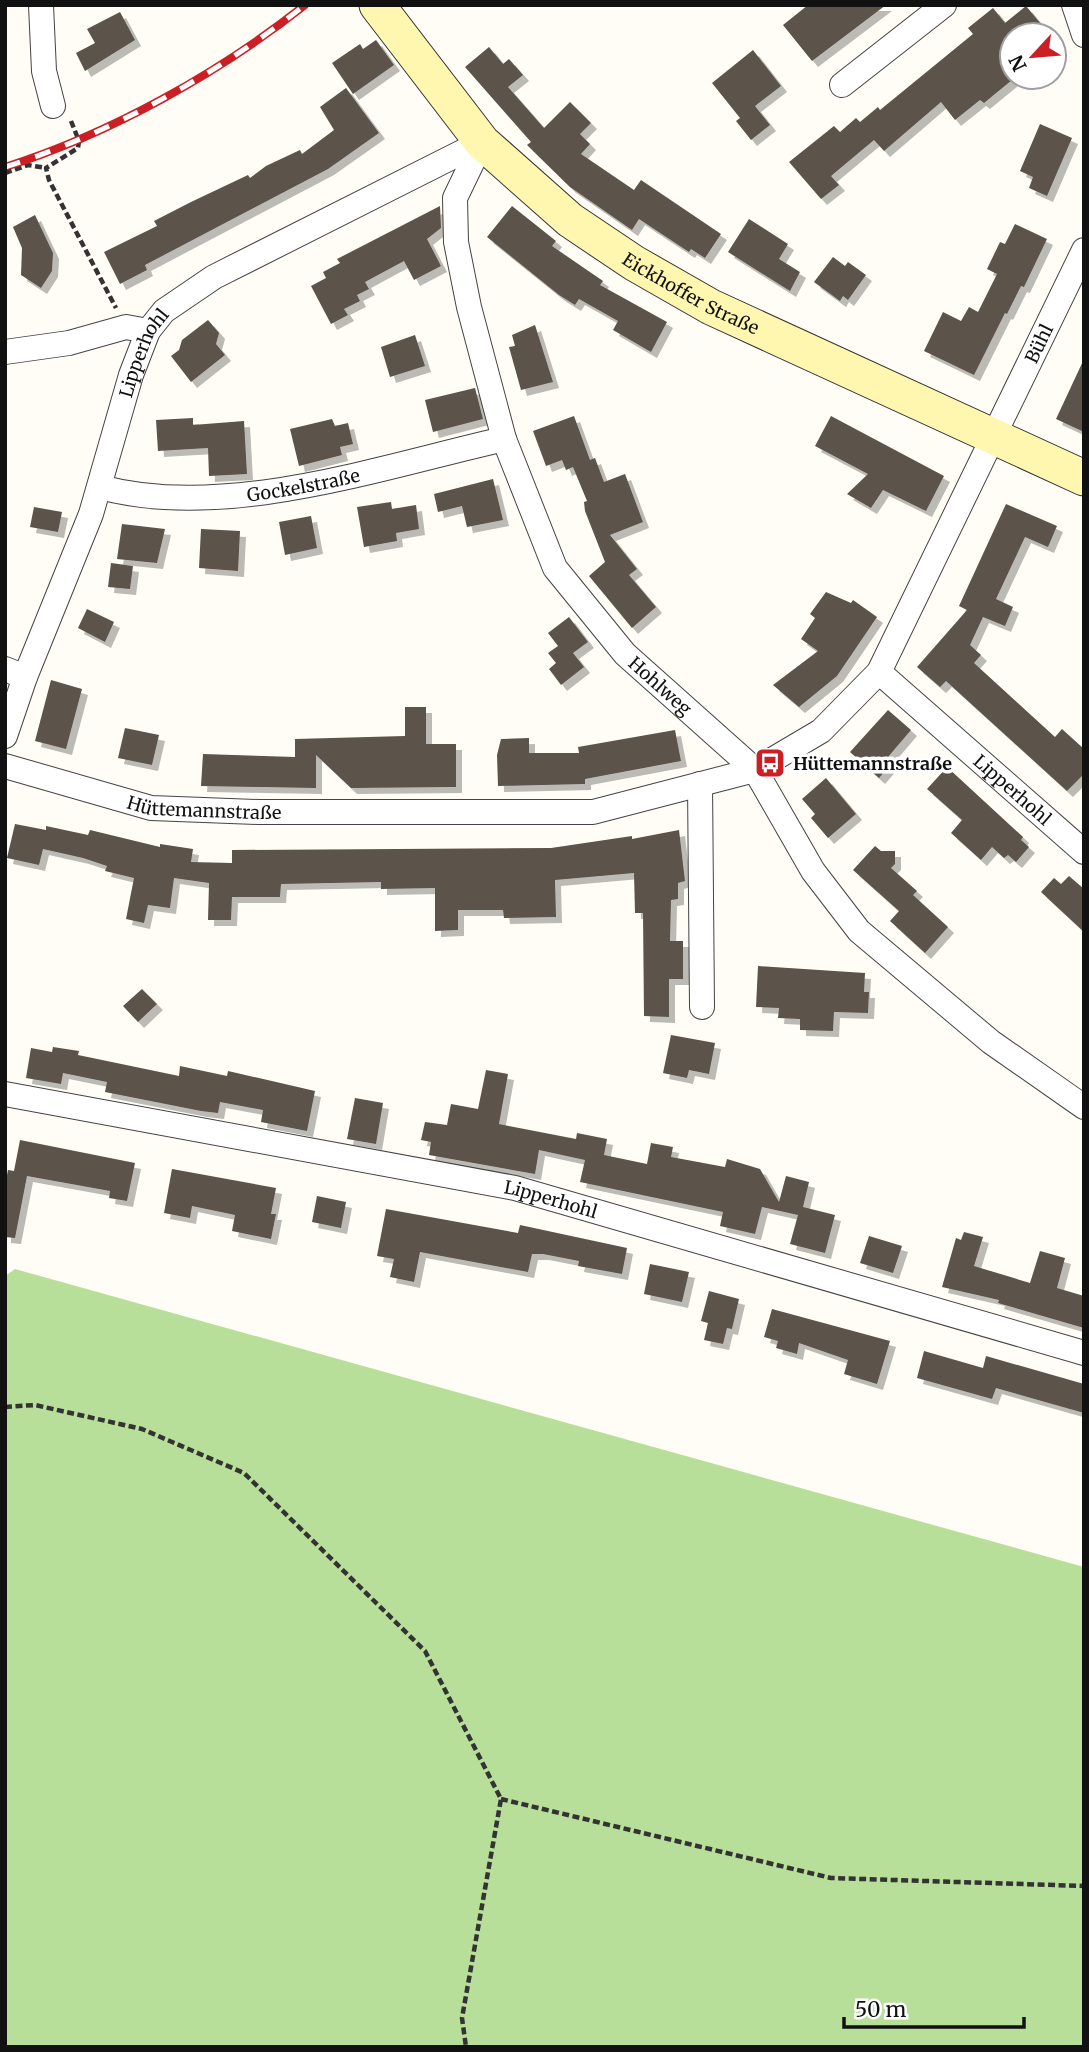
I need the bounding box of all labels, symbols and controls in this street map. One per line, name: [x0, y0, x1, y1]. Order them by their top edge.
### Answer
north arrow: [998, 21, 1068, 91]
text: N: [1004, 51, 1032, 75]
street label: Eickhoffer Straße: [618, 247, 763, 339]
street label: Lipperhohl: [114, 303, 173, 400]
street label: Bühl: [1019, 320, 1058, 367]
street label: Gockelstraße: [245, 463, 362, 506]
street label: Hohlweg: [624, 651, 697, 720]
bus stop icon: Hüttemannstraße: [753, 746, 787, 780]
street label: Lipperhohl: [969, 749, 1057, 830]
place label: Hüttemannstraße: [793, 752, 952, 775]
street label: Hüttemannstraße: [124, 790, 281, 824]
street label: Lipperhohl: [503, 1175, 601, 1223]
scale bar: [844, 1986, 1024, 2030]
text: 50 m: [855, 1996, 906, 2023]

